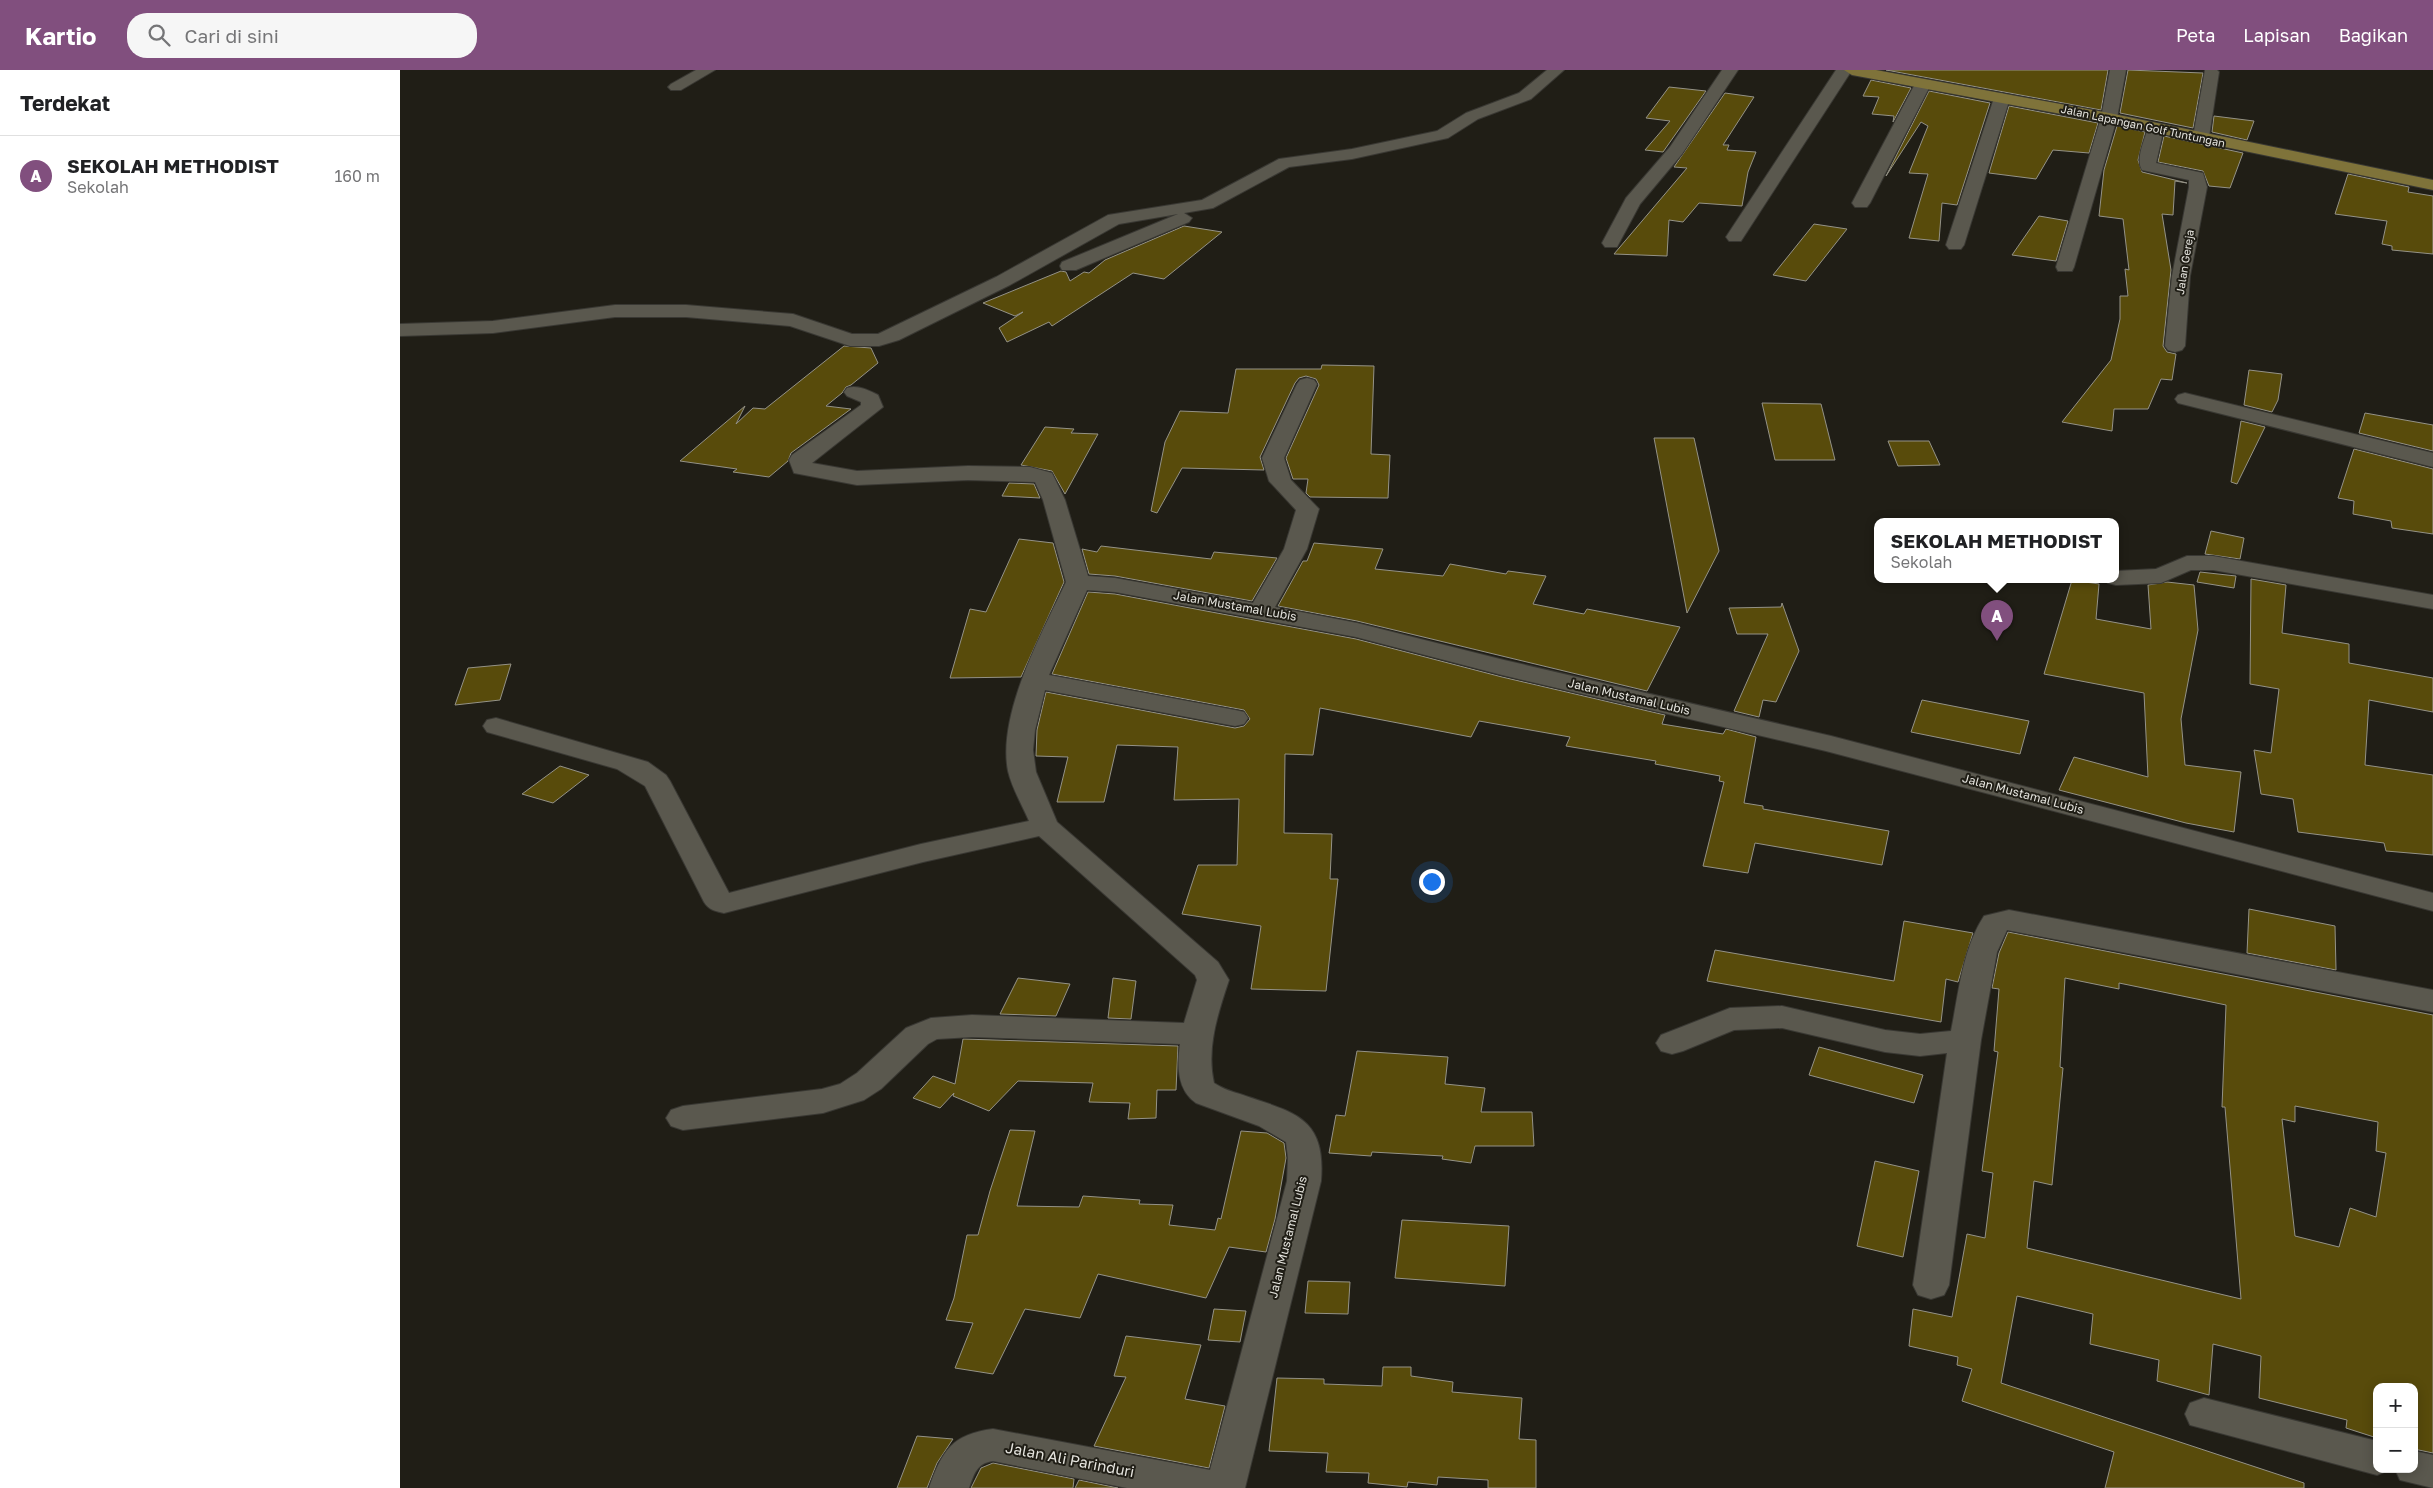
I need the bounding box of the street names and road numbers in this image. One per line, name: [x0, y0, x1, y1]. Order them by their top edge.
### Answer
street label: Jalan Lapangan Golf Tuntungan: [2060, 102, 2226, 149]
street label: Jalan Gereja: [2173, 229, 2196, 295]
street label: Jalan Mustamal Lubis: [1172, 587, 1298, 624]
street label: Jalan Mustamal Lubis: [1567, 675, 1692, 718]
street label: Jalan Mustamal Lubis: [1961, 770, 2085, 817]
street label: Jalan Mustamal Lubis: [1265, 1174, 1310, 1299]
street label: Jalan Ali Parinduri: [1004, 1438, 1136, 1480]

